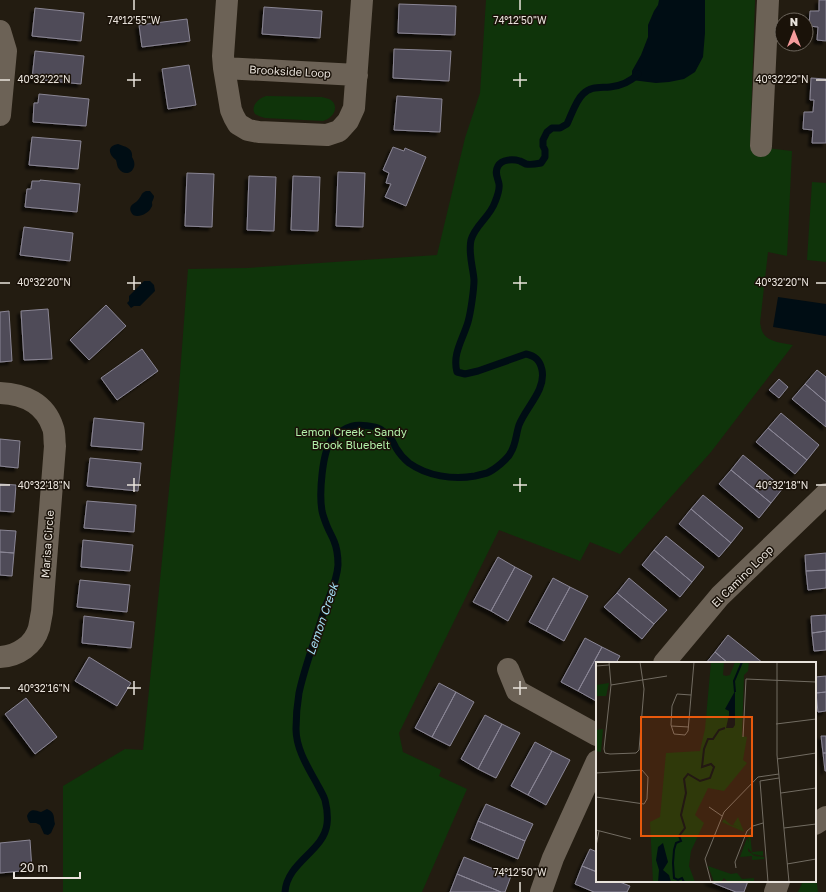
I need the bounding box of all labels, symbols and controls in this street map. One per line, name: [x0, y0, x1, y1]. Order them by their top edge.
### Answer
north arrow: [774, 12, 814, 52]
text: 74°12'55"W: [108, 14, 161, 26]
text: 74°12'50"W: [493, 14, 547, 26]
text: N: [790, 15, 798, 28]
street label: Brookside Loop: [249, 62, 331, 80]
text: 40°32'22"N: [17, 73, 71, 85]
text: 40°32'22"N: [755, 73, 809, 85]
text: 40°32'20"N: [17, 276, 71, 288]
text: 40°32'20"N: [755, 276, 809, 288]
park label: Lemon Creek - Sandy Brook Bluebelt: [295, 425, 407, 451]
text: 40°32'18"N: [18, 479, 70, 491]
text: 40°32'18"N: [756, 479, 808, 491]
street label: Marisa Circle: [38, 510, 56, 578]
street label: El Camino Loop: [709, 542, 776, 609]
water label: Lemon Creek: [303, 580, 342, 657]
inset map: [596, 662, 816, 882]
text: 40°32'16"N: [18, 682, 70, 694]
scale bar: [14, 854, 80, 880]
text: 20 m: [20, 860, 48, 875]
text: 74°12'50"W: [493, 866, 547, 878]

